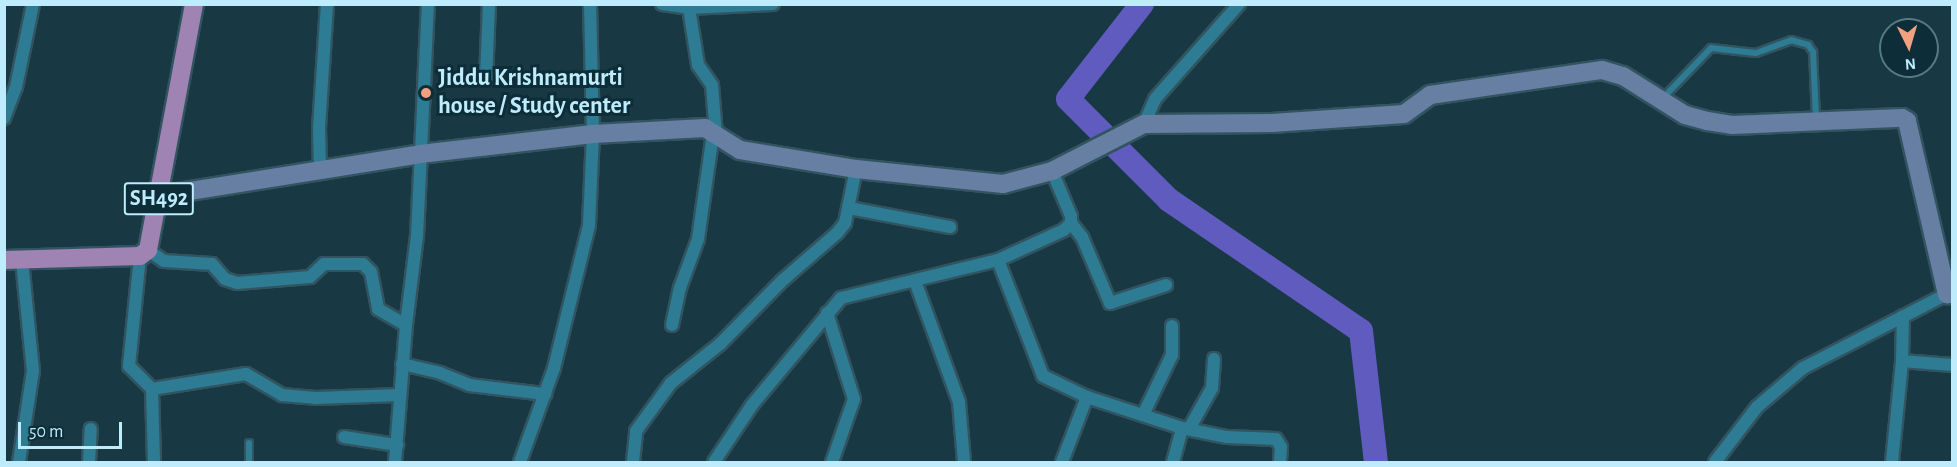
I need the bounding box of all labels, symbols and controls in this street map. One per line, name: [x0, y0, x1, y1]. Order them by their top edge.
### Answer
north arrow: [1879, 18, 1939, 78]
text: N: [1904, 55, 1917, 72]
place label: Jiddu Krishnamurti house / Study center: [438, 65, 630, 121]
marker: Jiddu Krishnamurti house / Study center: [419, 86, 433, 100]
road number: SH492: [123, 180, 195, 218]
scale bar: [21, 410, 124, 448]
text: 50 m: [29, 423, 63, 441]

